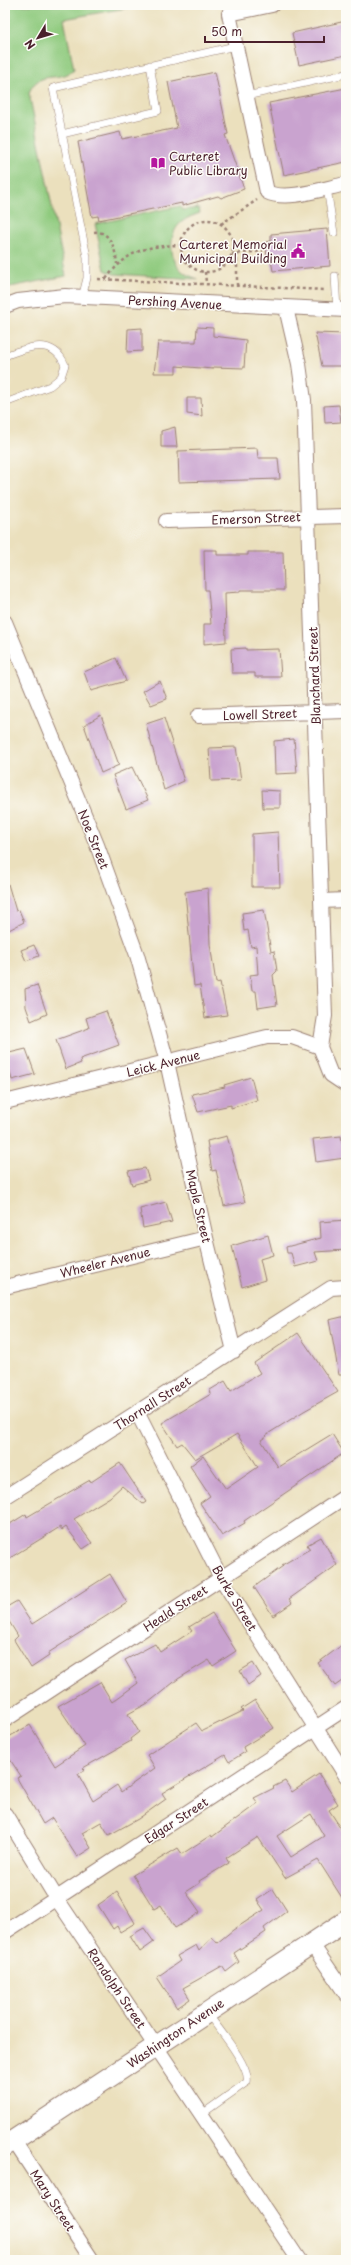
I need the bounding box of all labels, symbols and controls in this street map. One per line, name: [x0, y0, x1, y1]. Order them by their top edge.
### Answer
north arrow: [18, 18, 58, 58]
scale bar: [205, 18, 324, 44]
text: 50 m: [211, 22, 242, 40]
text: N: [20, 36, 39, 53]
place label: Carteret Public Library: [169, 147, 248, 179]
library icon: Carteret Public Library: [150, 155, 166, 171]
place label: Carteret Memorial Municipal Building: [179, 235, 287, 267]
public building icon: Carteret Memorial Municipal Building: [290, 243, 306, 259]
street label: Pershing Avenue: [128, 291, 223, 313]
street label: Emerson Street: [211, 507, 301, 529]
street label: Blanchard Street: [303, 626, 325, 725]
street label: Lowell Street: [223, 704, 297, 724]
street label: Noe Street: [74, 807, 114, 872]
street label: Leick Avenue: [124, 1045, 202, 1081]
street label: Maple Street: [182, 1168, 216, 1244]
street label: Wheeler Avenue: [58, 1242, 152, 1282]
street label: Thornall Street: [110, 1371, 194, 1435]
street label: Burke Street: [208, 1562, 262, 1634]
street label: Heald Street: [139, 1580, 211, 1636]
street label: Edgar Street: [141, 1793, 211, 1847]
street label: Randolph Street: [83, 1944, 151, 2032]
street label: Washington Avenue: [123, 1994, 227, 2072]
street label: Mary Street: [26, 2166, 80, 2235]

